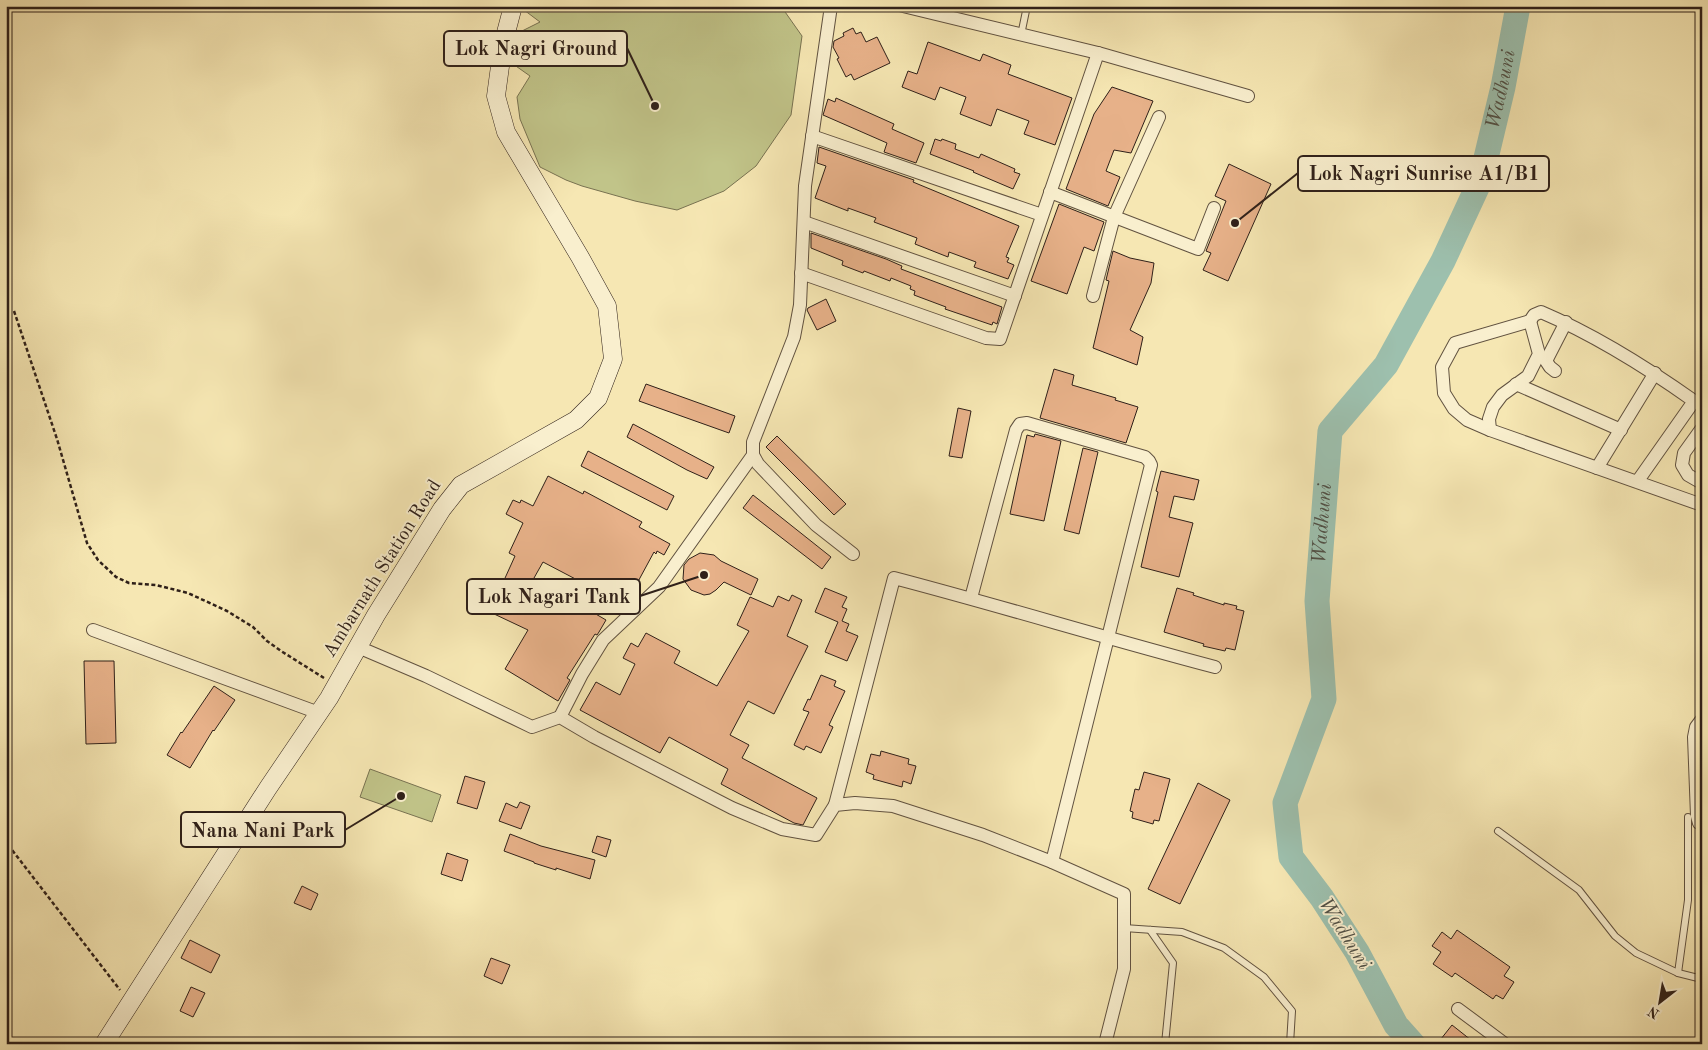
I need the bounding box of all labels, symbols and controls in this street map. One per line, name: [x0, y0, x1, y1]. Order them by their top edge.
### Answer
callout: Lok Nagri Ground: [444, 31, 627, 66]
text: Lok Nagri Ground: [454, 40, 618, 60]
water label: Wadhuni: [1483, 48, 1520, 132]
callout: Lok Nagri Sunrise A1/B1: [1298, 156, 1549, 191]
text: Lok Nagri Sunrise A1/B1: [1308, 165, 1540, 185]
street label: Ambarnath Station Road: [321, 477, 446, 661]
water label: Wadhuni: [1310, 482, 1336, 565]
callout: Lok Nagari Tank: [467, 579, 640, 614]
text: Lok Nagari Tank: [478, 588, 630, 608]
callout: Nana Nani Park: [181, 812, 345, 847]
text: Nana Nani Park: [191, 822, 335, 842]
water label: Wadhuni: [1314, 894, 1374, 974]
north arrow: [1636, 978, 1686, 1028]
text: N: [1645, 1003, 1662, 1021]

